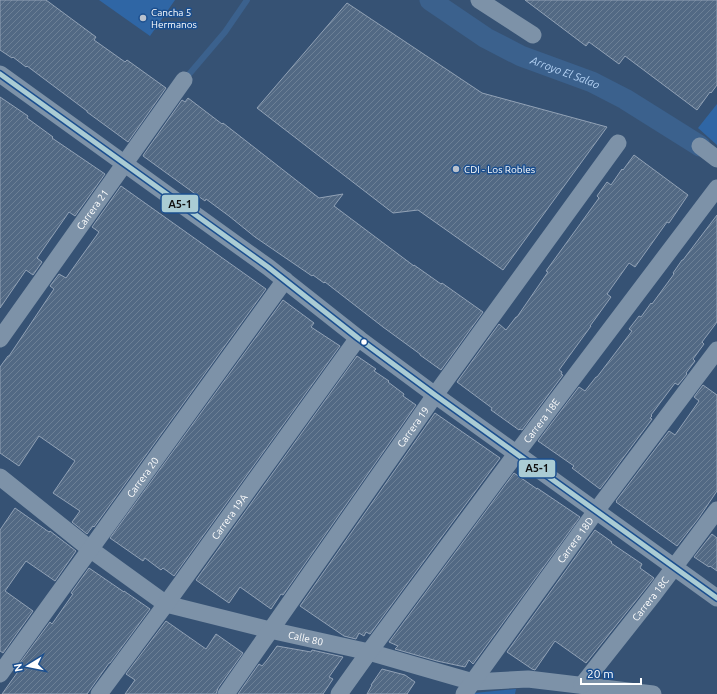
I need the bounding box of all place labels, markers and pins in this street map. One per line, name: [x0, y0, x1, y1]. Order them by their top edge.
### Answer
place label: Cancha 5 Hermanos: [151, 7, 197, 30]
marker: Cancha 5 Hermanos: [138, 13, 148, 23]
marker: CDI - Los Robles: [451, 164, 461, 174]
place label: CDI - Los Robles: [464, 164, 535, 175]
unlabelled marker: [359, 337, 369, 347]

